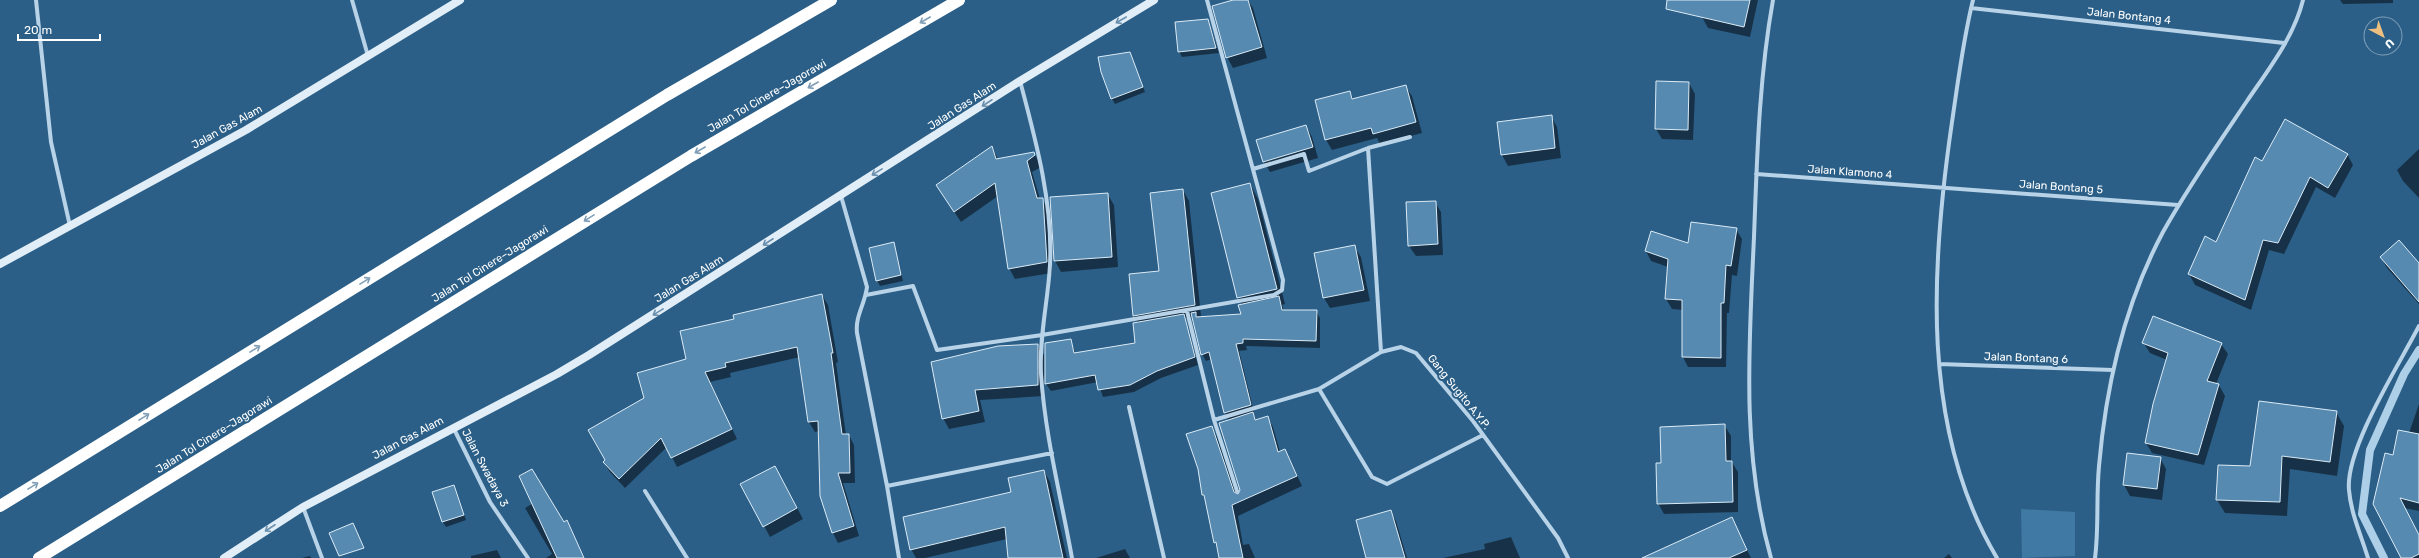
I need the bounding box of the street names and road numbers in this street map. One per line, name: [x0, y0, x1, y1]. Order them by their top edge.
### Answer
street label: Jalan Bontang 4: [2086, 5, 2172, 27]
street label: Jalan Tol Cinere–Jagorawi: [705, 57, 829, 135]
street label: Jalan Gas Alam: [926, 79, 999, 133]
street label: Jalan Gas Alam: [189, 102, 265, 152]
street label: Jalan Klamono 4: [1807, 163, 1893, 181]
street label: Jalan Bontang 5: [2019, 178, 2104, 196]
street label: Jalan Tol Cinere–Jagorawi: [430, 223, 550, 305]
street label: Jalan Gas Alam: [652, 253, 726, 305]
street label: Jalan Bontang 6: [1984, 350, 2069, 366]
street label: Gang Sugito A.Y.P.: [1425, 352, 1493, 432]
street label: Jalan Tol Cinere–Jagorawi: [154, 394, 274, 476]
street label: Jalan Gas Alam: [370, 414, 446, 462]
street label: Jalan Swadaya 3: [459, 427, 511, 510]

